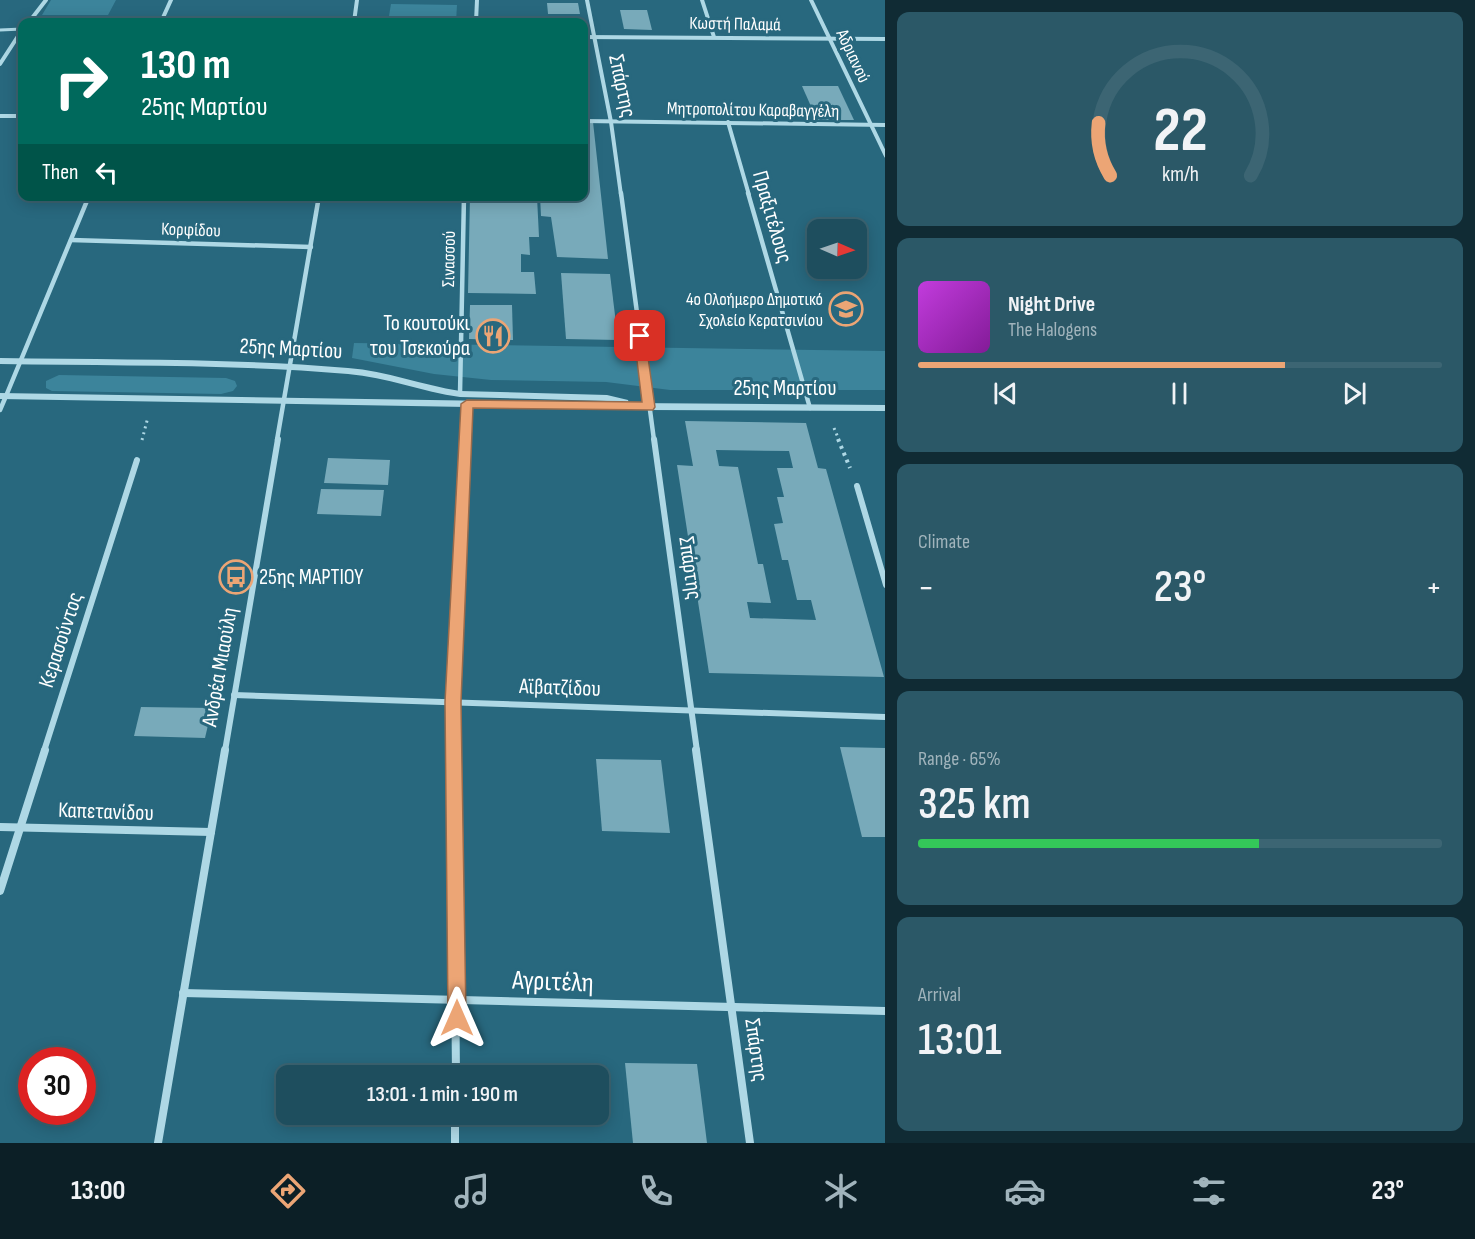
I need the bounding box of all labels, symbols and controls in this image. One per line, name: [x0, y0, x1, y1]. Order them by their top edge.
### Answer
street label: Κωστή Παλαμά: [689, 13, 781, 35]
street label: Αδριανού: [831, 25, 874, 86]
text: 130 m: [141, 40, 231, 91]
icon: right: [42, 42, 120, 120]
street label: Σπάρτης: [602, 52, 642, 120]
text: 25ης Μαρτίου: [141, 91, 268, 123]
text: 22: [1153, 94, 1207, 169]
street label: Μητροπολίτου Καραβαγγέλη: [667, 98, 839, 122]
icon: left: [90, 156, 123, 189]
text: Then: [42, 159, 78, 186]
text: km/h: [1161, 162, 1199, 187]
street label: Πραξιτέλους: [746, 168, 798, 266]
street label: Κορφίδου: [161, 218, 221, 242]
north arrow: [807, 219, 867, 279]
map controls: [807, 219, 867, 279]
street label: Σινασσού: [438, 231, 460, 287]
place label: 4o Ολοήμερο Δημοτικό Σχολείο Κερατσινίου: [686, 289, 823, 331]
school or university icon: 4o Ολοήμερο Δημοτικό Σχολείο Κερατσινίου: [828, 291, 864, 327]
text: Night Drive: [1008, 291, 1095, 318]
place label: Το κουτούκι του Τσεκούρα: [370, 310, 471, 362]
pin: [614, 310, 665, 361]
restaurant icon: Το κουτούκι του Τσεκούρα: [475, 318, 511, 354]
text: The Halogens: [1008, 318, 1097, 342]
icon: arrive: [623, 319, 656, 352]
street label: 25ης Μαρτίου: [239, 333, 343, 365]
street label: 25ης Μαρτίου: [733, 375, 837, 402]
icon: previous: [989, 377, 1022, 410]
icon: pause: [1163, 377, 1196, 410]
icon: next: [1338, 377, 1371, 410]
text: Climate: [918, 530, 970, 554]
street label: Σπάρτης: [672, 535, 708, 601]
bus stop icon: 25ης ΜΑΡΤΙΟΥ: [218, 559, 254, 595]
text: 23°: [1154, 560, 1206, 615]
place label: 25ης ΜΑΡΤΙΟΥ: [259, 564, 363, 591]
text: −: [918, 568, 934, 608]
text: +: [1426, 568, 1442, 608]
street label: Κερασούντος: [33, 589, 89, 691]
street label: Ανδρέα Μιαούλη: [196, 605, 244, 730]
street label: Αϊβατζίδου: [518, 673, 601, 703]
text: Range · 65%: [918, 747, 1001, 771]
text: 325 km: [918, 777, 1031, 832]
street label: Καπετανίδου: [58, 797, 154, 827]
street label: Αγριτέλη: [511, 965, 594, 999]
text: Arrival: [918, 983, 961, 1007]
position arrow: [425, 986, 489, 1050]
text: 13:01: [918, 1013, 1002, 1068]
street label: Σπάρτης: [738, 1017, 774, 1083]
speed limit sign: 30: [18, 1047, 96, 1125]
text: 13:01 · 1 min · 190 m: [367, 1081, 518, 1108]
icon: directions: [267, 1170, 309, 1212]
icon: music: [451, 1170, 493, 1212]
icon: phone: [635, 1170, 677, 1212]
icon: climate: [820, 1170, 862, 1212]
icon: car: [1004, 1170, 1046, 1212]
icon: filters: [1188, 1170, 1230, 1212]
text: 13:00: [71, 1175, 125, 1207]
text: 23°: [1372, 1175, 1404, 1207]

